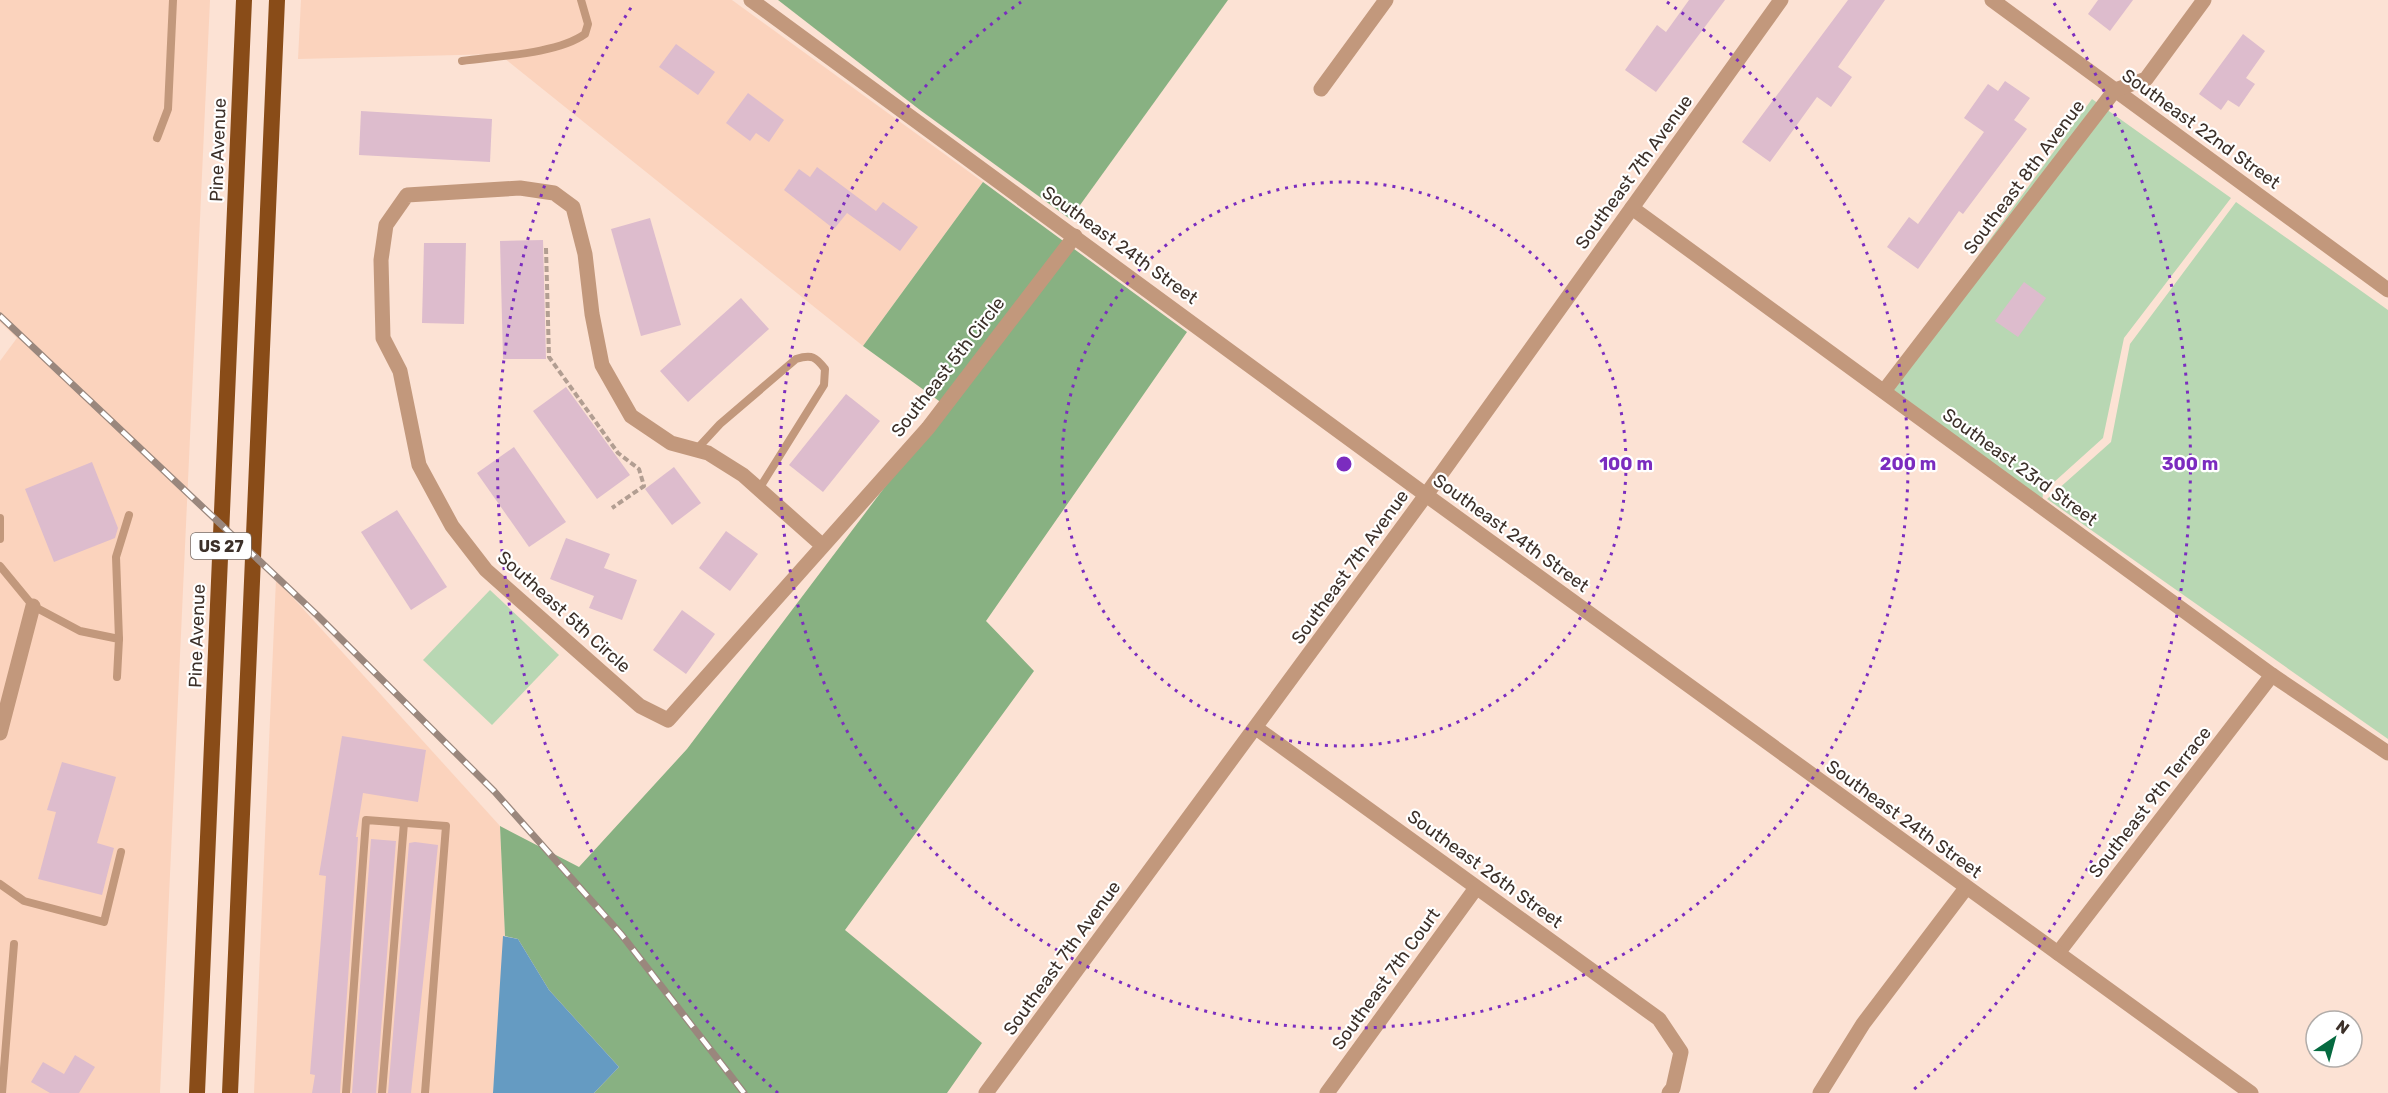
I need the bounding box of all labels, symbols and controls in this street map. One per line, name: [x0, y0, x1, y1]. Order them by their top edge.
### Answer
street label: Southeast 22nd Street: [2118, 64, 2284, 194]
street label: Southeast 7th Avenue: [1571, 91, 1697, 253]
street label: Southeast 8th Avenue: [1959, 96, 2089, 258]
street label: Pine Avenue: [205, 98, 231, 202]
street label: Southeast 24th Street: [1038, 181, 1202, 309]
street label: Southeast 5th Circle: [887, 293, 1009, 441]
street label: Southeast 23rd Street: [1938, 403, 2102, 531]
text: 100 m: [1599, 453, 1653, 475]
text: 200 m: [1880, 453, 1936, 475]
text: 300 m: [2162, 453, 2218, 475]
centre of rings: [1334, 454, 1354, 474]
street label: Southeast 24th Street: [1429, 469, 1593, 597]
street label: Southeast 7th Avenue: [1287, 486, 1413, 648]
road number: US 27: [191, 533, 251, 559]
street label: Southeast 5th Circle: [493, 546, 635, 678]
street label: Pine Avenue: [184, 584, 210, 688]
street label: Southeast 9th Terrace: [2084, 722, 2216, 882]
street label: Southeast 24th Street: [1822, 755, 1986, 883]
street label: Southeast 26th Street: [1403, 805, 1567, 933]
street label: Southeast 7th Avenue: [999, 877, 1125, 1039]
street label: Southeast 7th Court: [1327, 904, 1445, 1054]
north arrow: [2304, 1009, 2364, 1069]
text: N: [2332, 1016, 2353, 1038]

